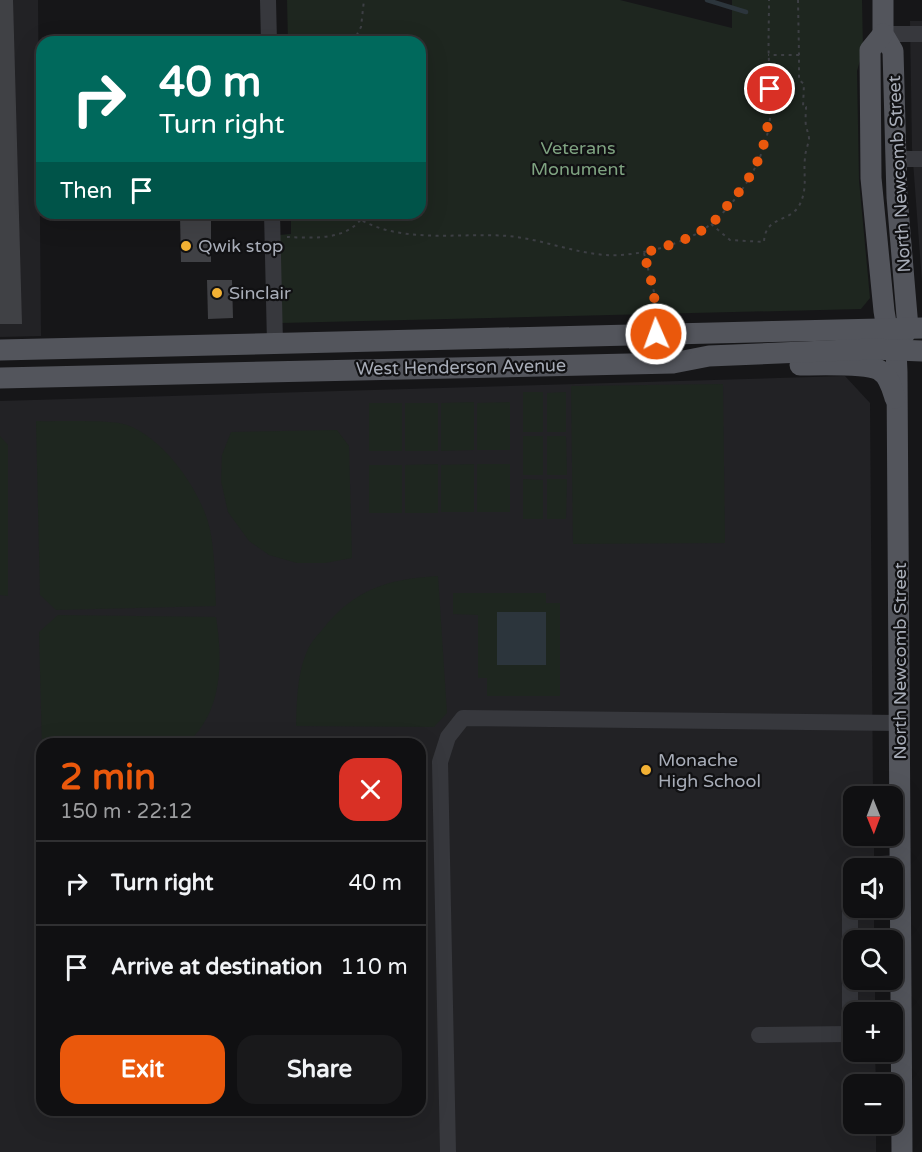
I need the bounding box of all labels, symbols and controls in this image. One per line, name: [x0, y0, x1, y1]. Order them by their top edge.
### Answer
text: 40 m: [159, 57, 261, 108]
icon: right: [60, 60, 138, 138]
pin: [744, 63, 795, 114]
icon: arrive: [753, 72, 786, 105]
street label: North Newcomb Street: [883, 75, 915, 273]
text: Turn right: [159, 108, 285, 141]
park label: Veterans Monument: [531, 137, 625, 180]
icon: arrive: [125, 174, 158, 207]
text: Then: [60, 178, 113, 204]
place label: Qwik stop: [198, 235, 283, 257]
marker: Qwik stop: [179, 239, 193, 253]
place label: Sinclair: [229, 282, 291, 304]
marker: Sinclair: [210, 286, 224, 300]
position arrow: [624, 302, 688, 366]
street label: West Henderson Avenue: [356, 354, 566, 380]
street label: North Newcomb Street: [889, 562, 911, 760]
place label: Monache High School: [658, 749, 761, 792]
text: 2 min: [60, 756, 156, 799]
button: close: [339, 758, 402, 821]
marker: Monache High School: [639, 763, 653, 777]
north arrow: [843, 786, 903, 846]
map controls: [843, 786, 903, 1134]
text: 150 m · 22:12: [60, 800, 192, 824]
button: sound: [843, 858, 903, 918]
icon: right: [60, 867, 93, 900]
text: Turn right: [111, 870, 213, 896]
text: 40 m: [348, 870, 402, 896]
button: search: [843, 930, 903, 990]
icon: arrive: [60, 951, 93, 984]
text: Arrive at destination: [111, 954, 322, 980]
text: 110 m: [340, 954, 408, 980]
button: +: [843, 1002, 903, 1062]
button: Exit: [60, 1035, 225, 1104]
button: Share: [237, 1035, 402, 1104]
button: −: [843, 1074, 903, 1134]

